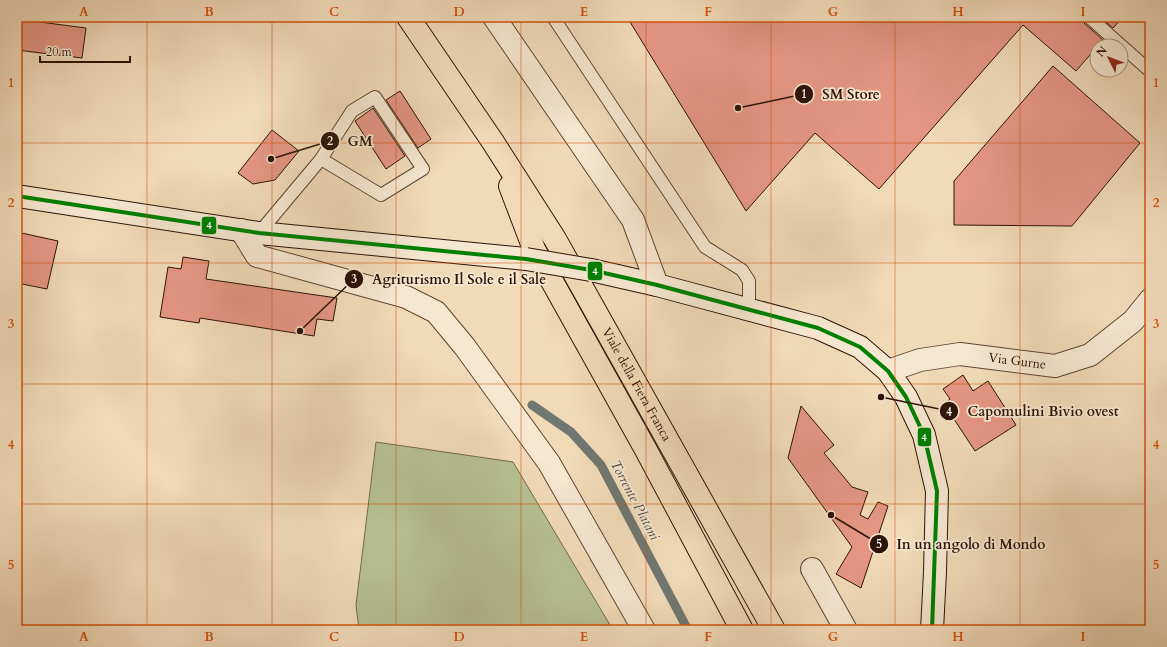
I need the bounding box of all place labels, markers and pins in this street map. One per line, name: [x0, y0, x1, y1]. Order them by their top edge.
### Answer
callout: SM Store: [794, 81, 888, 107]
callout: GM: [320, 128, 381, 154]
callout: Agriturismo Il Sole e il Sale: [344, 266, 554, 292]
callout: Capomulini Bivio ovest: [939, 398, 1126, 424]
callout: In un angolo di Mondo: [869, 531, 1054, 557]

